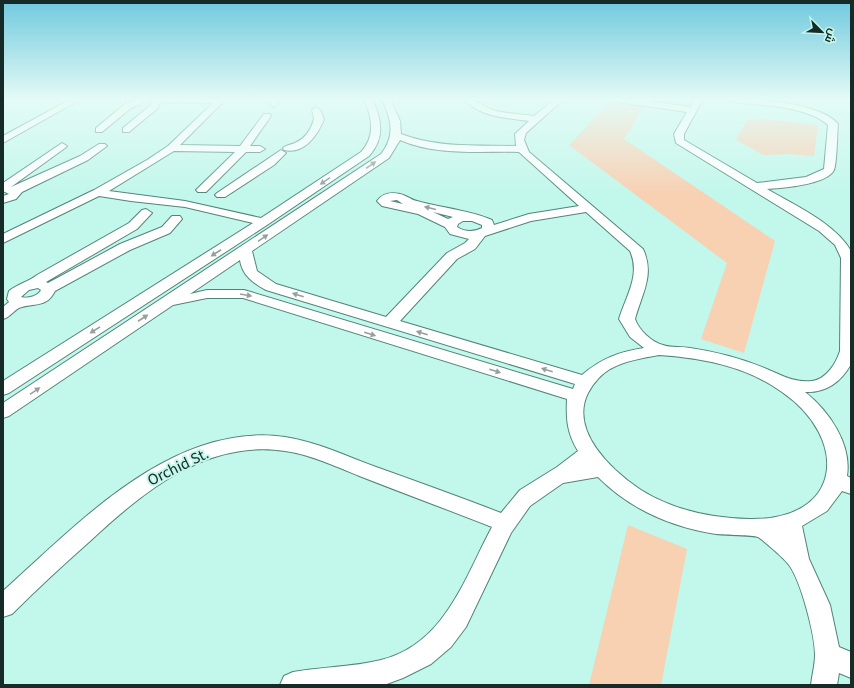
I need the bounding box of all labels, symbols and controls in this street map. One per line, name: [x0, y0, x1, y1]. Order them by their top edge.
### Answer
north arrow: [802, 12, 842, 52]
text: ش: [821, 26, 840, 45]
one-way arrow: [365, 162, 377, 169]
one-way arrow: [319, 177, 330, 185]
one-way arrow: [423, 204, 436, 210]
one-way arrow: [257, 234, 268, 242]
one-way arrow: [211, 249, 221, 257]
one-way arrow: [240, 292, 252, 298]
one-way arrow: [292, 292, 304, 298]
one-way arrow: [138, 314, 148, 322]
one-way arrow: [89, 327, 101, 334]
one-way arrow: [416, 330, 428, 336]
one-way arrow: [364, 331, 376, 337]
one-way arrow: [541, 367, 553, 373]
one-way arrow: [489, 368, 501, 374]
one-way arrow: [29, 387, 41, 394]
street label: Orchid St.: [144, 443, 212, 491]

